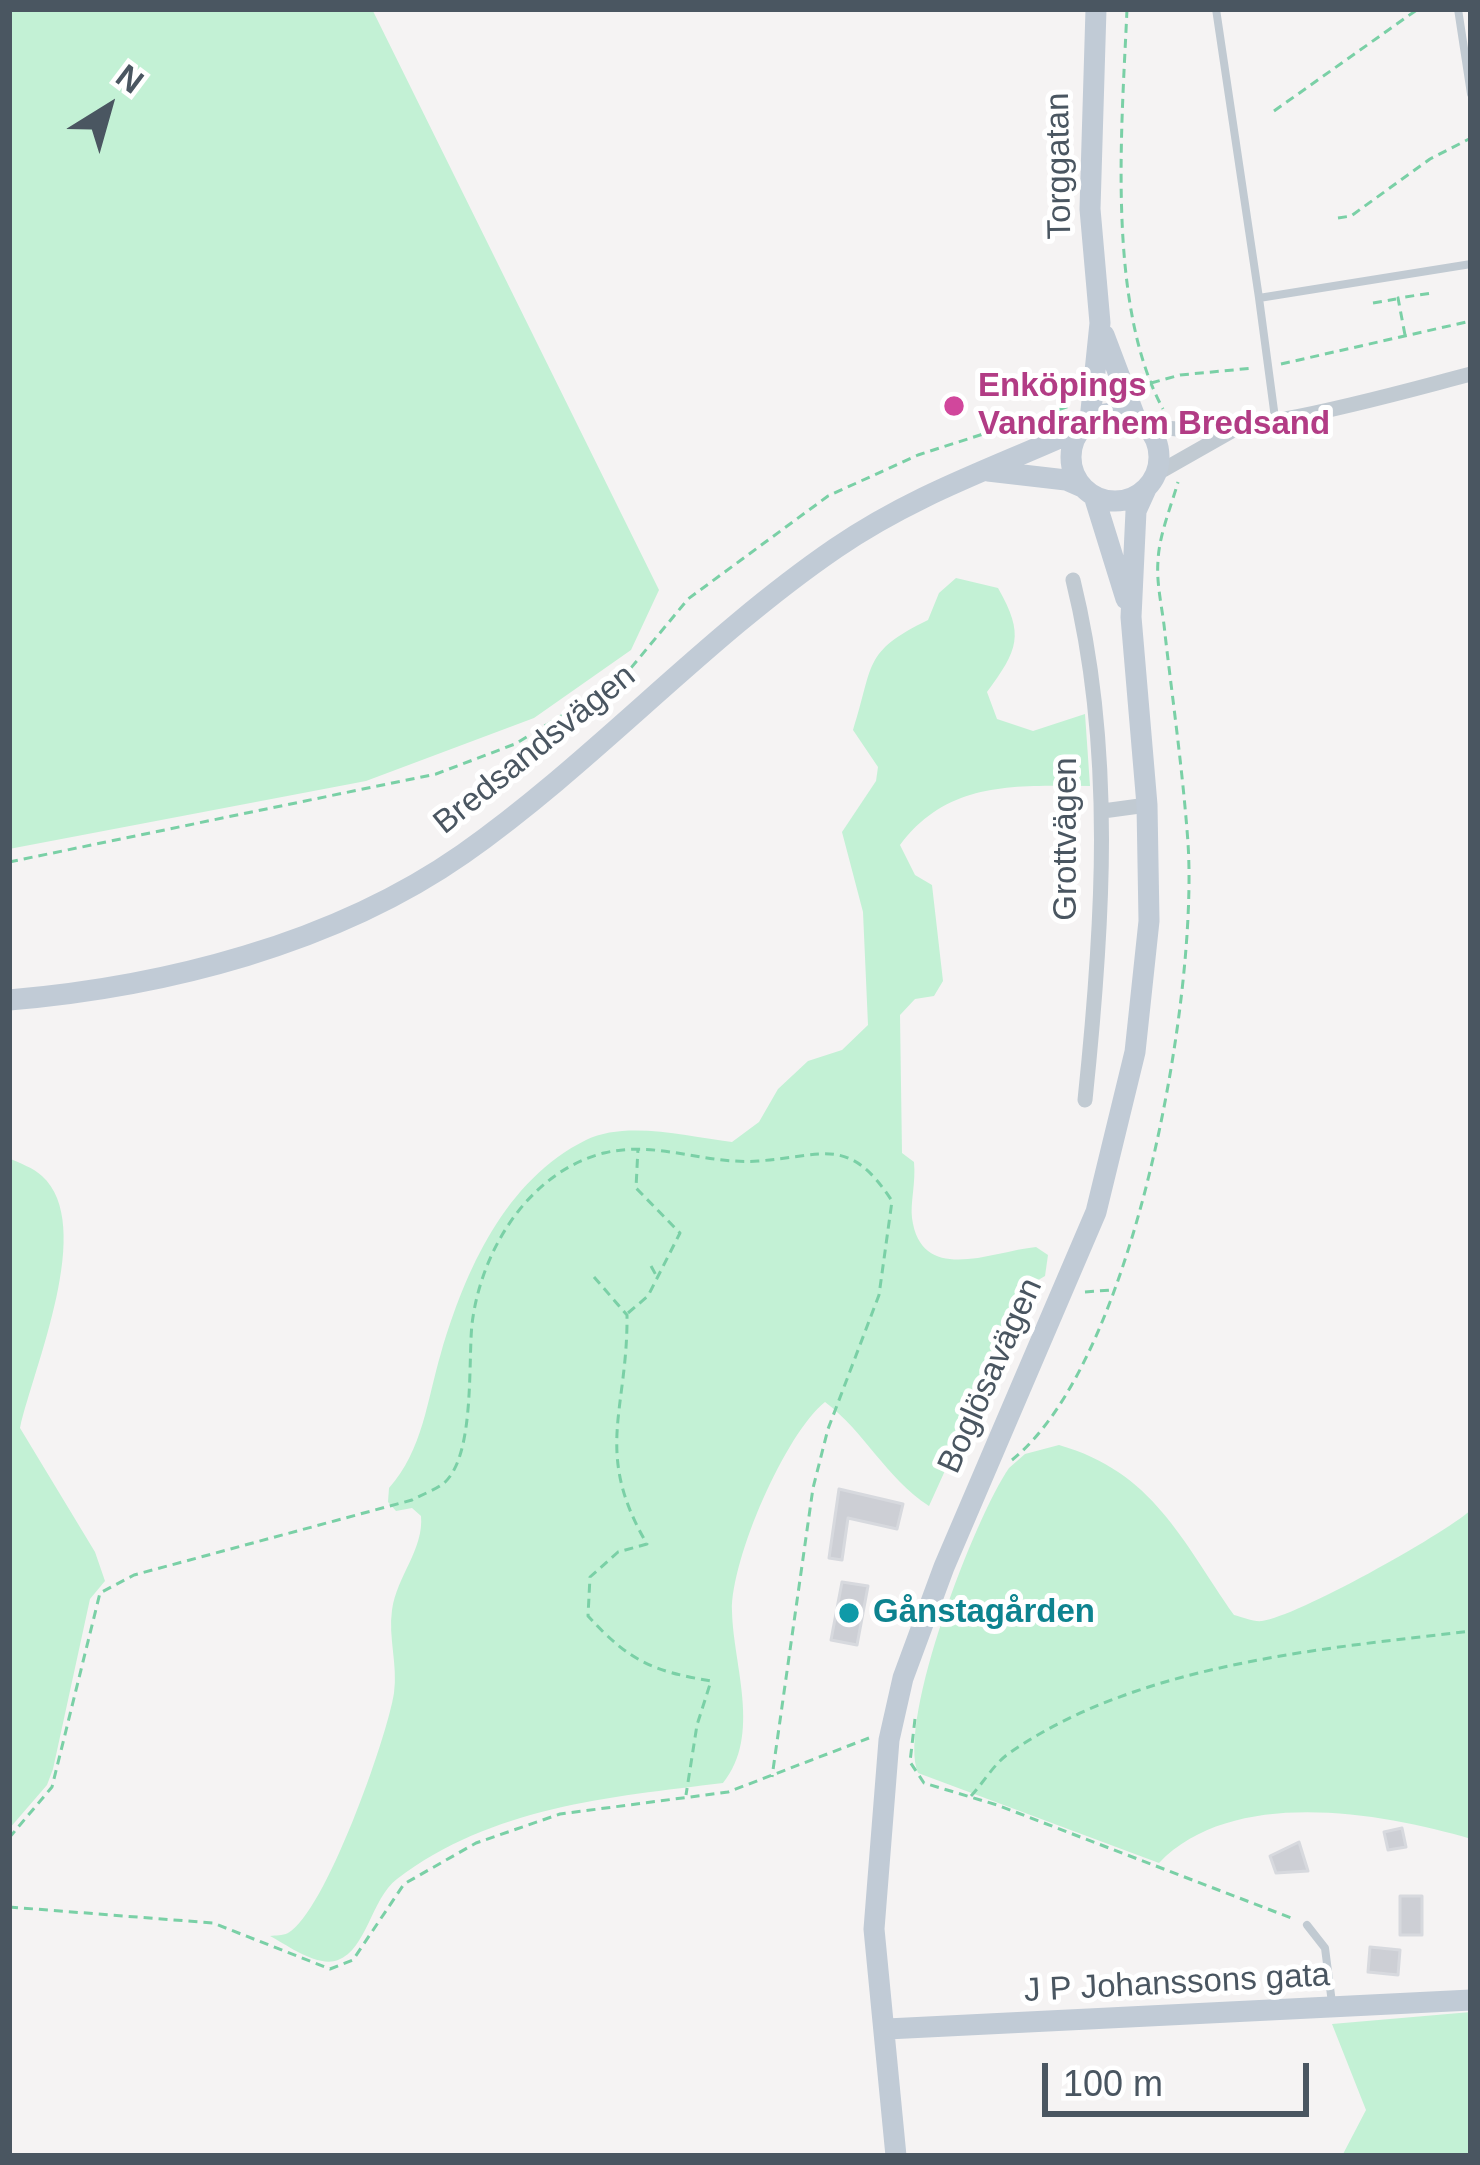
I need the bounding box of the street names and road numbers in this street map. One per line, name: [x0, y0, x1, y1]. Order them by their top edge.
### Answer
street label: Torggatan: [1039, 92, 1081, 240]
street label: Bredsandsvägen: [426, 657, 644, 843]
street label: Grottvägen: [1047, 757, 1087, 921]
street label: Boglösavägen: [930, 1272, 1052, 1480]
street label: J P Johanssons gata: [1023, 1956, 1331, 2012]

